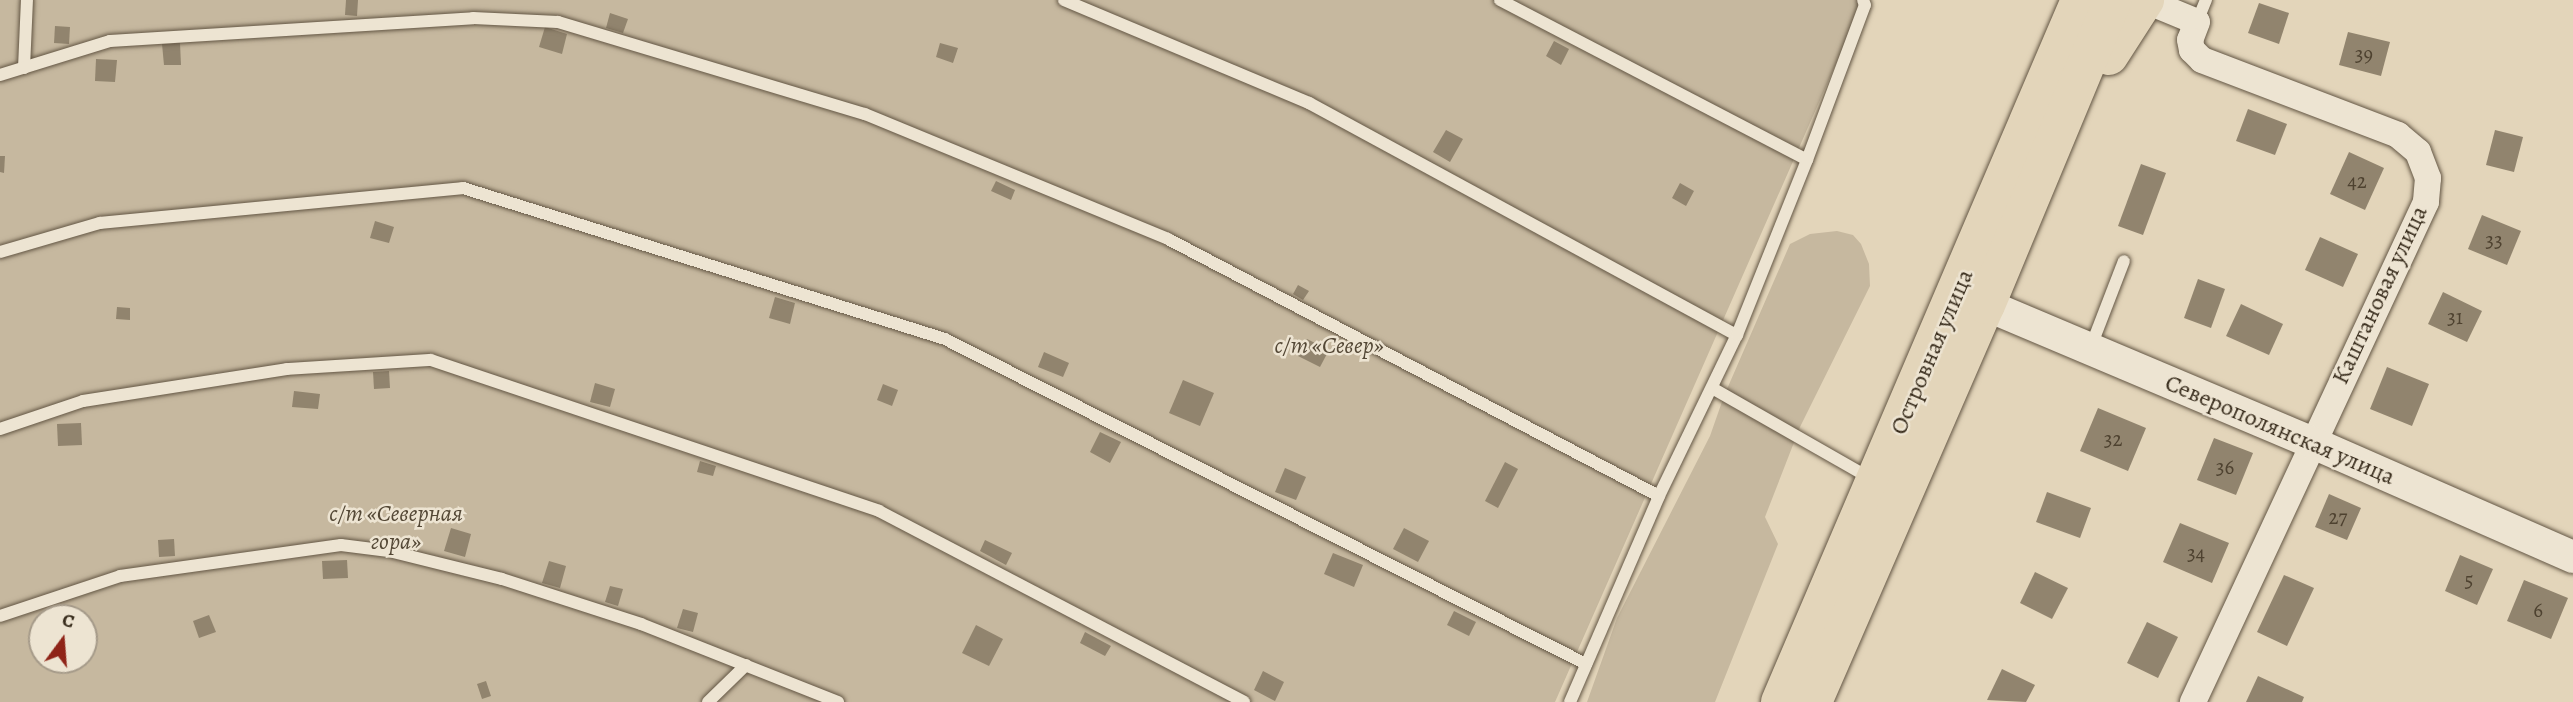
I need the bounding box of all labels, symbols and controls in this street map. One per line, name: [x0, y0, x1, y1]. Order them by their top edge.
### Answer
house number: 39: [2355, 41, 2373, 67]
house number: 42: [2347, 168, 2367, 194]
street label: Каштановая улица: [2326, 201, 2434, 389]
house number: 33: [2485, 227, 2503, 253]
street label: Островная улица: [1884, 265, 1980, 439]
house number: 31: [2447, 304, 2463, 330]
park label: с/т «Север»: [1274, 332, 1384, 360]
street label: Северополянская улица: [2161, 369, 2399, 491]
house number: 32: [2104, 426, 2122, 452]
house number: 36: [2216, 454, 2234, 480]
park label: с/т «Северная гора»: [329, 500, 463, 556]
house number: 27: [2329, 504, 2347, 530]
house number: 34: [2187, 540, 2205, 566]
house number: 5: [2464, 567, 2474, 593]
house number: 6: [2533, 597, 2543, 623]
north arrow: [28, 604, 98, 674]
text: С: [59, 607, 77, 635]

